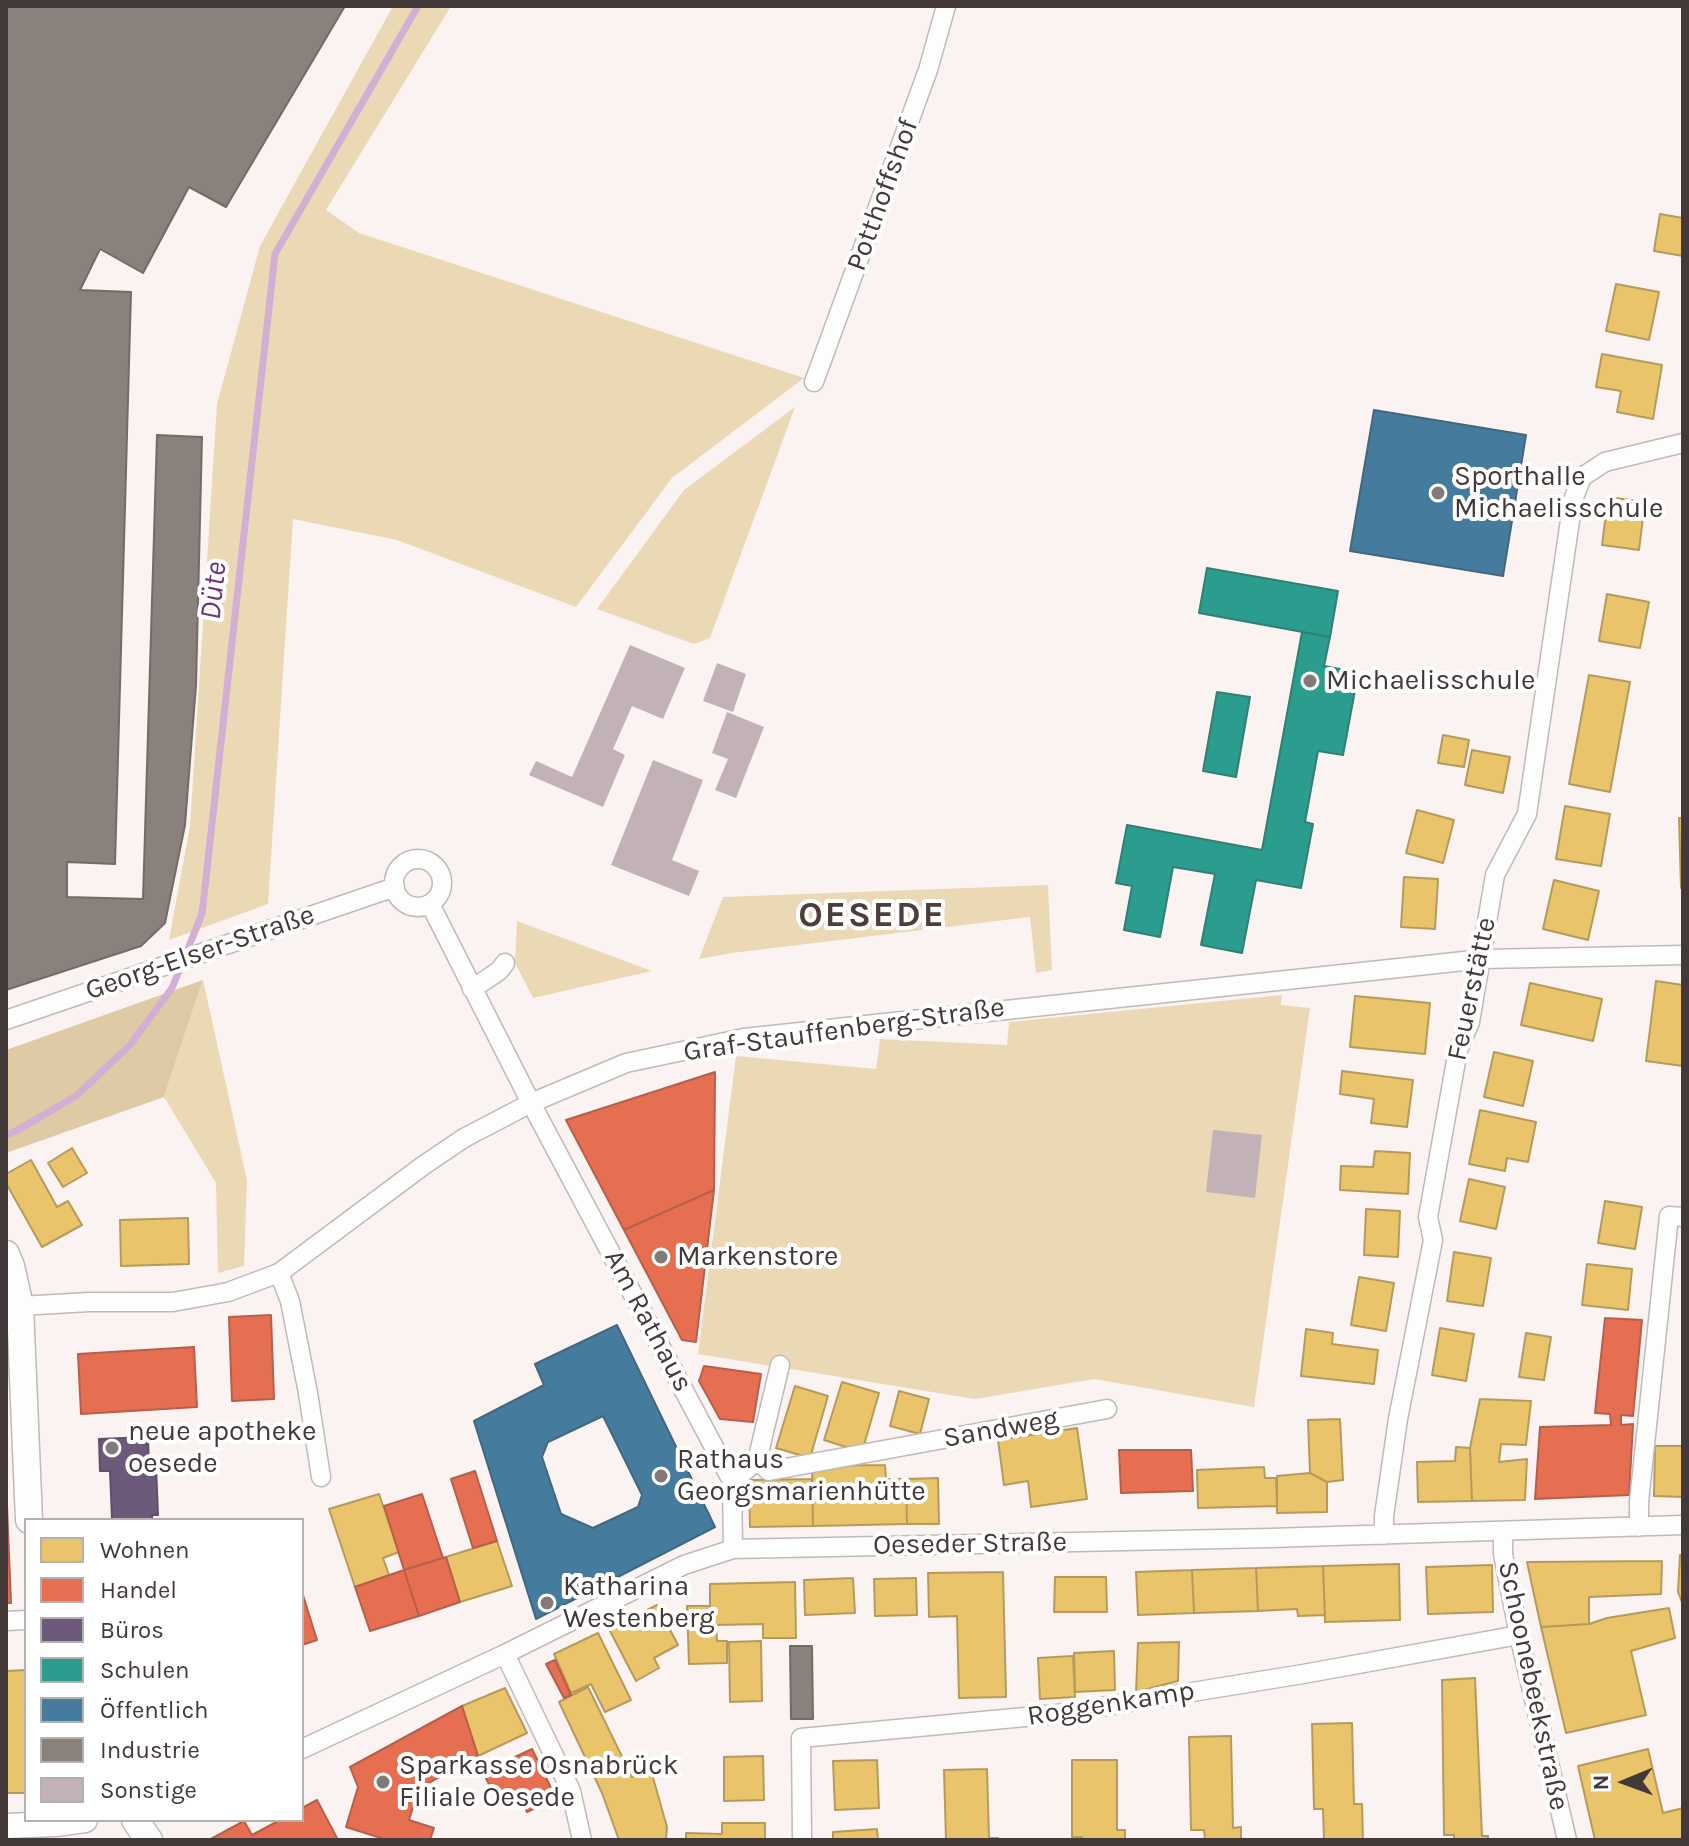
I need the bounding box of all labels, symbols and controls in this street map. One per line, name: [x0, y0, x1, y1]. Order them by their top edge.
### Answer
street label: Potthoffshof: [840, 115, 926, 275]
place label: Sporthalle Michaelisschule: [1454, 460, 1663, 526]
marker: Sporthalle Michaelisschule: [1429, 484, 1447, 502]
water label: Düte: [193, 560, 235, 622]
place label: Michaelisschule: [1326, 664, 1535, 698]
marker: Michaelisschule: [1301, 672, 1319, 690]
district label: OESEDE: [798, 894, 946, 938]
street label: Georg-Elser-Straße: [81, 898, 319, 1008]
street label: Feuerstätte: [1440, 914, 1504, 1064]
street label: Graf-Stauffenberg-Straße: [681, 991, 1007, 1069]
place label: Markenstore: [677, 1240, 838, 1274]
street label: Am Rathaus: [597, 1244, 699, 1398]
marker: Markenstore: [652, 1248, 670, 1266]
street label: Sandweg: [941, 1402, 1061, 1456]
place label: neue apotheke oesede: [128, 1415, 316, 1481]
marker: neue apotheke oesede: [103, 1439, 121, 1457]
place label: Rathaus Georgsmarienhütte: [677, 1443, 926, 1509]
marker: Rathaus Georgsmarienhütte: [652, 1467, 670, 1485]
legend: [24, 1518, 304, 1822]
street label: Oeseder Straße: [873, 1526, 1067, 1562]
text: Wohnen: [100, 1536, 190, 1564]
street label: Schoonebeekstraße: [1490, 1558, 1576, 1814]
place label: Katharina Westenberg: [563, 1570, 714, 1636]
text: Handel: [100, 1576, 177, 1604]
marker: Katharina Westenberg: [538, 1594, 556, 1612]
text: Büros: [100, 1616, 164, 1644]
text: Schulen: [100, 1656, 189, 1684]
street label: Roggenkamp: [1025, 1674, 1197, 1734]
text: Öffentlich: [100, 1696, 209, 1724]
text: Industrie: [100, 1736, 200, 1764]
north arrow: [1585, 1742, 1665, 1822]
place label: Sparkasse Osnabrück Filiale Oesede: [399, 1749, 678, 1815]
marker: Sparkasse Osnabrück Filiale Oesede: [374, 1773, 392, 1791]
text: N: [1588, 1774, 1614, 1791]
text: Sonstige: [100, 1776, 197, 1804]

